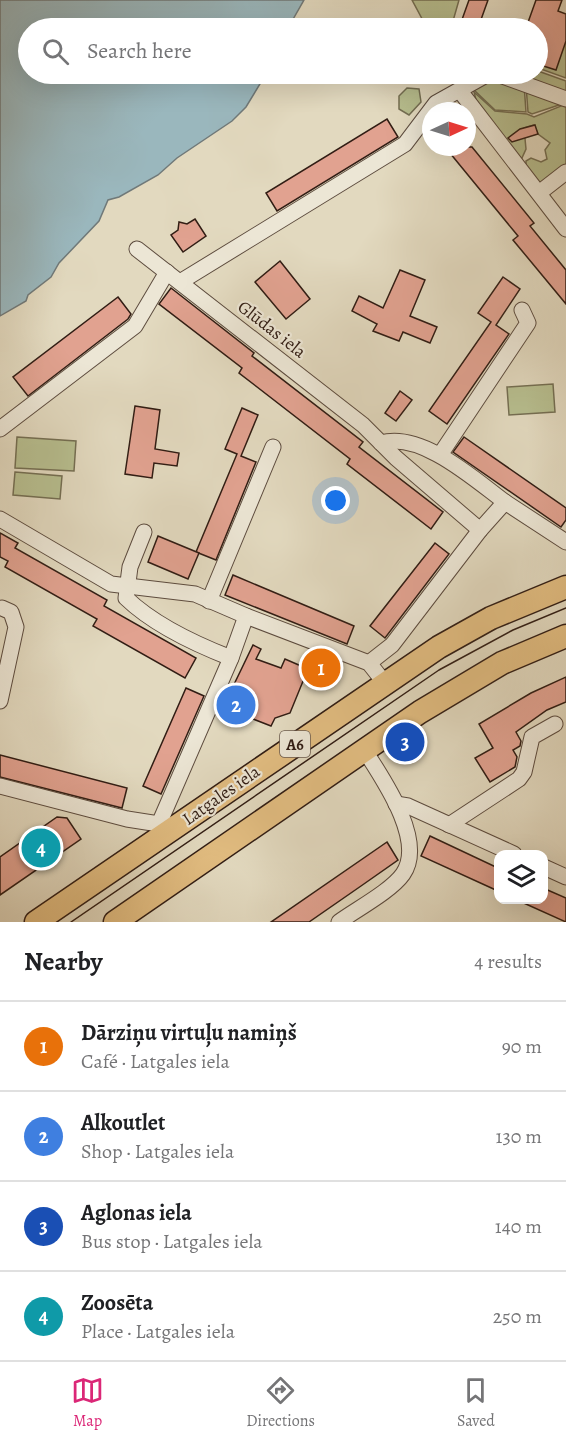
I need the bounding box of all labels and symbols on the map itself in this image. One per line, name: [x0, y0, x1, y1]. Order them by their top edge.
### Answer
north arrow: [422, 102, 476, 156]
street label: Glūdas iela: [233, 295, 312, 364]
your location: [321, 486, 350, 515]
pin: 1: [302, 646, 340, 690]
pin: 2: [216, 682, 256, 728]
pin: 3: [386, 720, 424, 764]
road number: A6: [280, 731, 310, 757]
street label: Latgales iela: [177, 759, 265, 831]
pin: 4: [22, 826, 60, 870]

